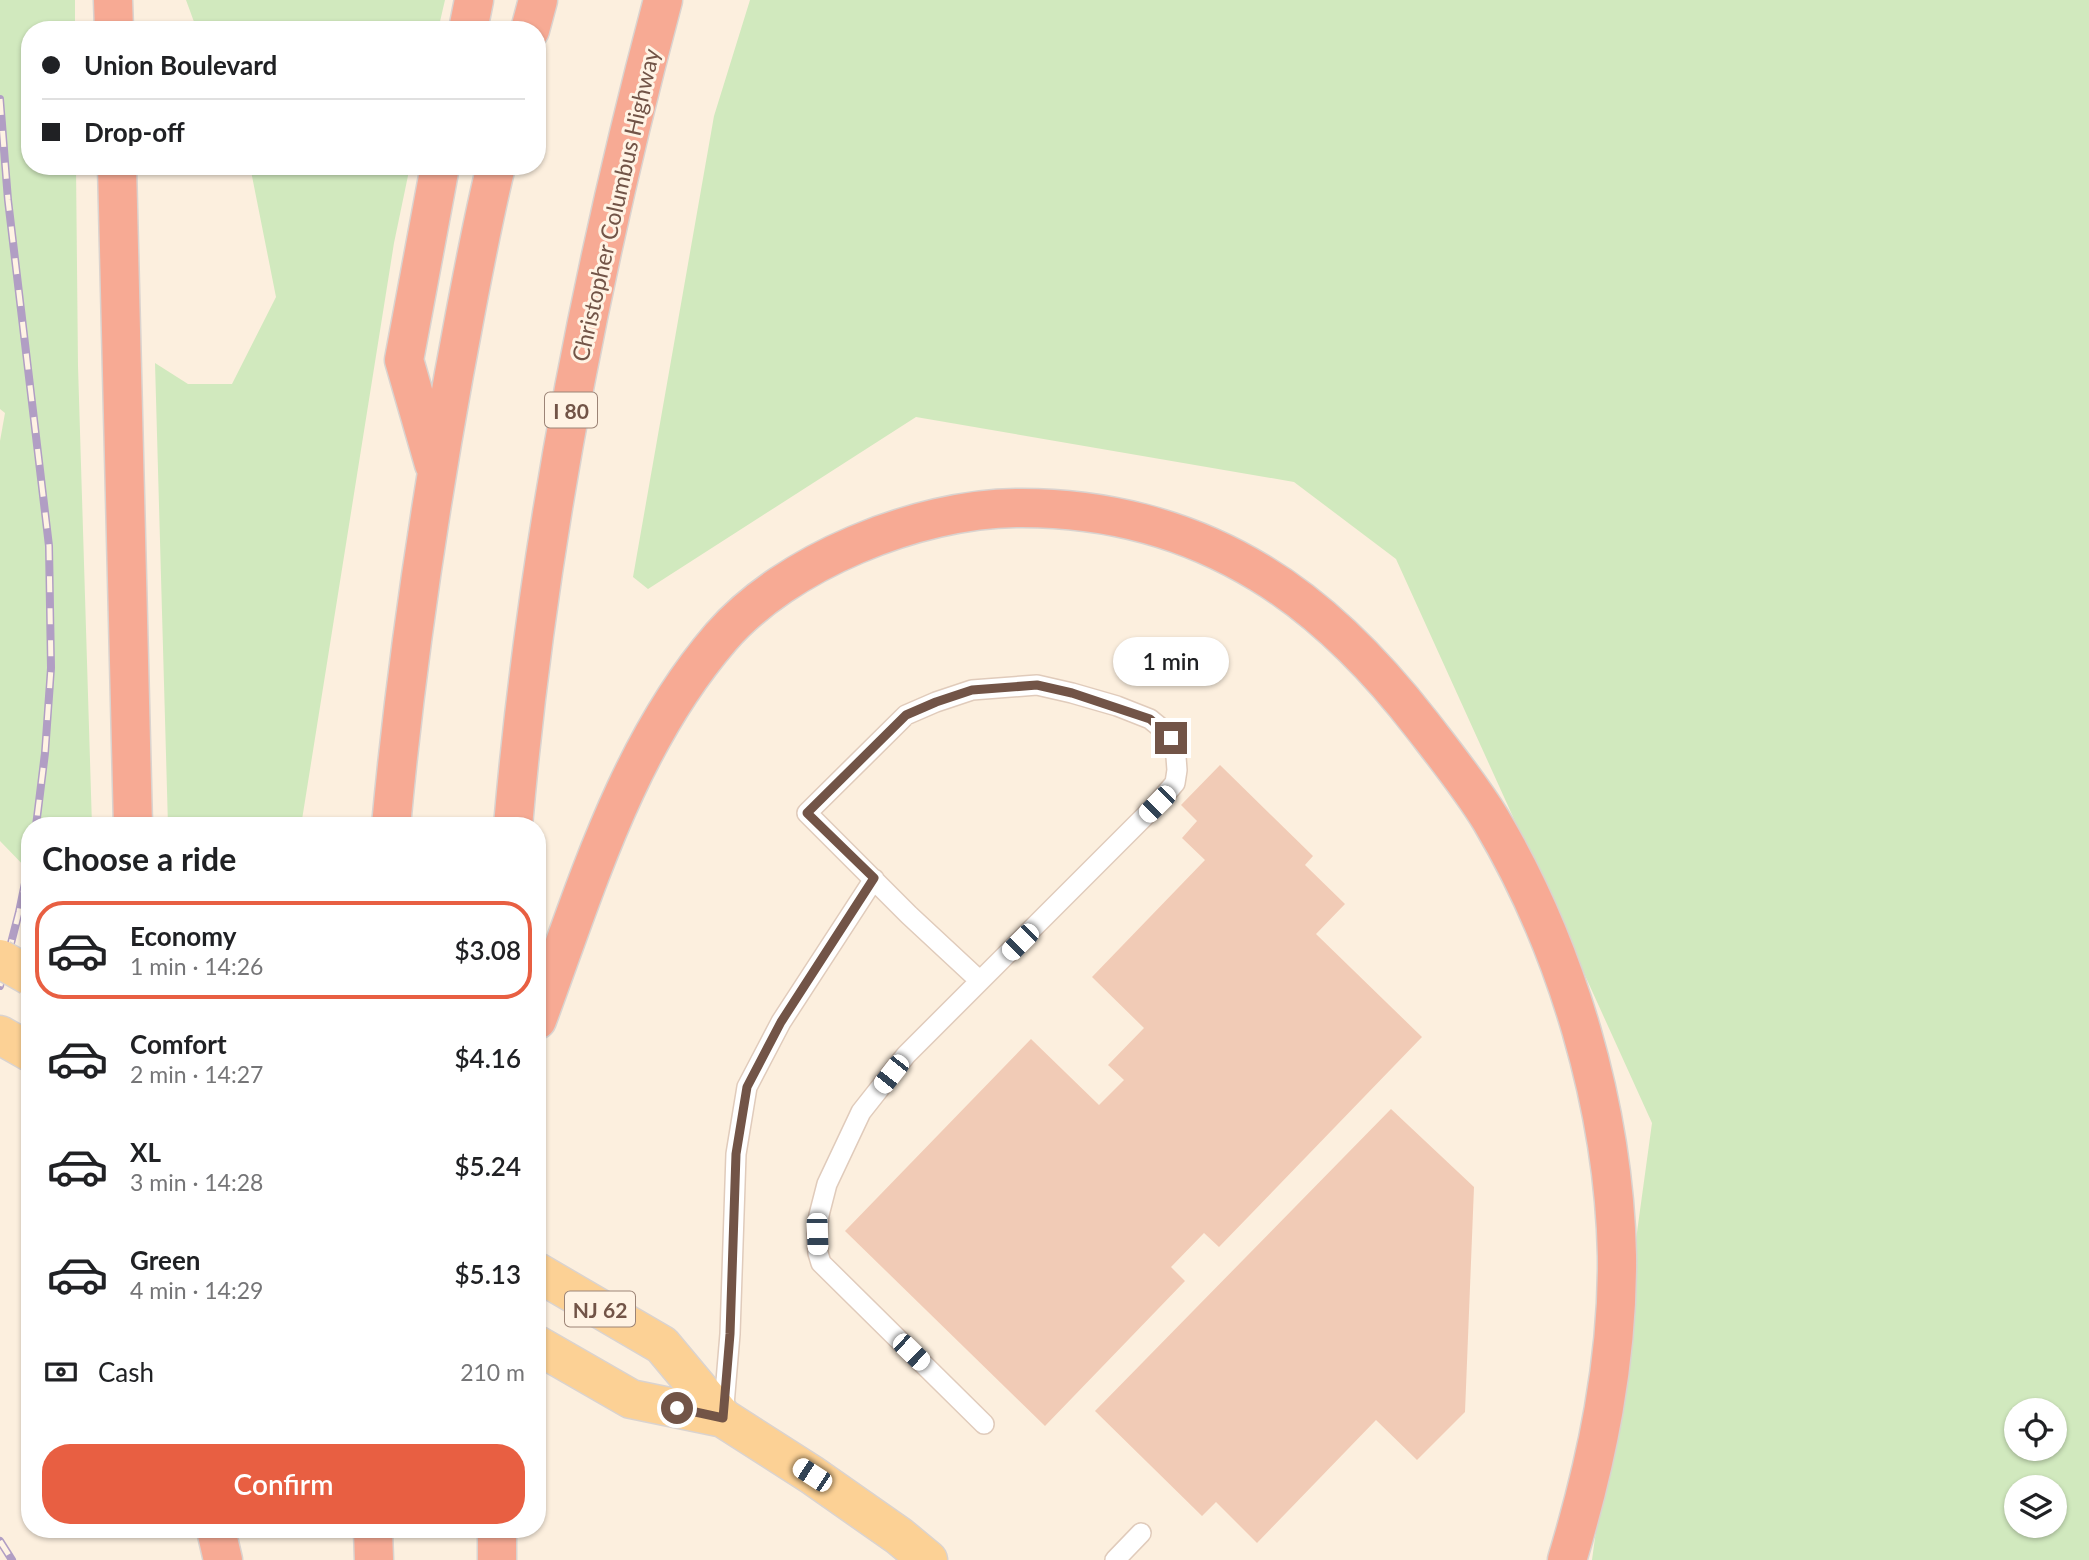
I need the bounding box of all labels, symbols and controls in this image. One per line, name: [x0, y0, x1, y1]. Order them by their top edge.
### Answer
street label: Christopher Columbus Highway: [565, 46, 665, 364]
text: Union Boulevard: [84, 49, 277, 81]
text: Drop-off: [84, 116, 185, 148]
road number: I 80: [545, 392, 597, 428]
callout: 1 min: [1113, 636, 1229, 686]
text: 1 min: [1143, 647, 1199, 675]
route end: [1155, 722, 1187, 754]
car: [1135, 782, 1180, 826]
text: Choose a ride: [42, 839, 236, 878]
icon: car: [46, 919, 109, 982]
text: Economy: [130, 920, 236, 952]
car: [998, 920, 1043, 964]
text: $3.08: [455, 934, 521, 966]
text: 1 min · 14:26: [130, 952, 263, 980]
icon: car: [46, 1027, 109, 1090]
text: Comfort: [130, 1028, 227, 1060]
text: $4.16: [455, 1042, 521, 1074]
car: [870, 1051, 913, 1097]
text: 2 min · 14:27: [130, 1060, 263, 1088]
icon: car: [46, 1135, 109, 1198]
text: XL: [130, 1136, 161, 1168]
text: $5.24: [455, 1150, 521, 1182]
text: 3 min · 14:28: [130, 1168, 263, 1196]
car: [806, 1213, 829, 1255]
icon: car: [46, 1243, 109, 1306]
text: Green: [130, 1244, 200, 1276]
text: $5.13: [455, 1258, 521, 1290]
text: 4 min · 14:29: [130, 1276, 263, 1304]
road number: NJ 62: [565, 1292, 635, 1326]
car: [889, 1330, 934, 1374]
icon: cash: [42, 1353, 80, 1391]
text: Cash: [98, 1356, 154, 1388]
text: 210 m: [460, 1358, 525, 1386]
route start: [661, 1392, 693, 1424]
map controls: [2004, 1398, 2067, 1538]
button: locate: [2004, 1398, 2067, 1461]
button: Confirm: [42, 1444, 525, 1524]
car: [789, 1455, 836, 1495]
button: layers: [2004, 1475, 2067, 1538]

